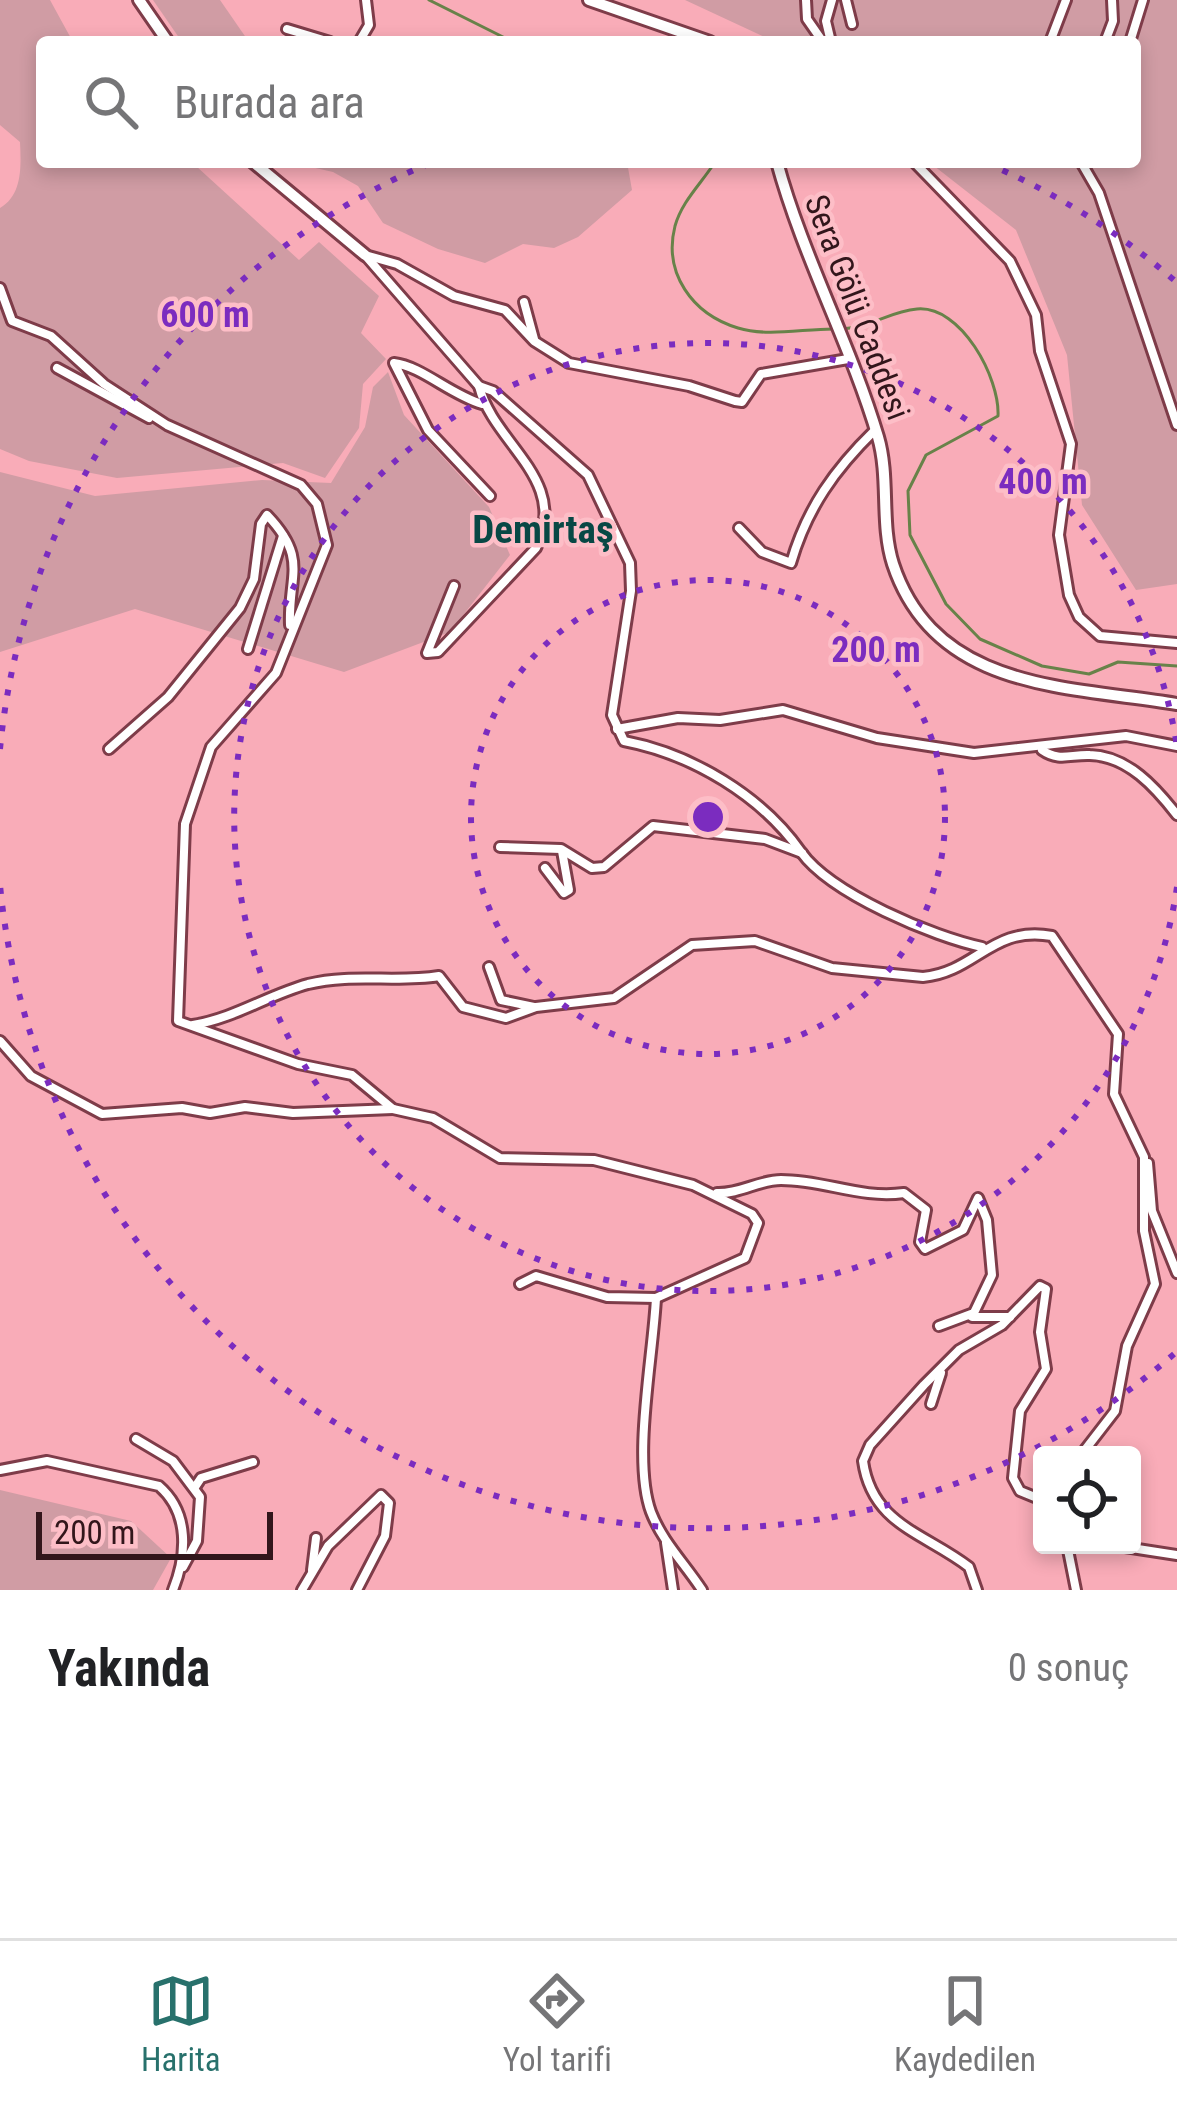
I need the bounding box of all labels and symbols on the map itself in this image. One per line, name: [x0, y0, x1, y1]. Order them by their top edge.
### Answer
street label: Sera Gölü Caddesi: [797, 189, 918, 425]
text: 600 m: [160, 294, 250, 336]
text: 400 m: [998, 461, 1088, 503]
district label: Demirtaş: [472, 507, 614, 553]
text: 200 m: [831, 629, 921, 671]
centre of rings: [687, 796, 729, 838]
scale bar: [36, 1506, 273, 1559]

